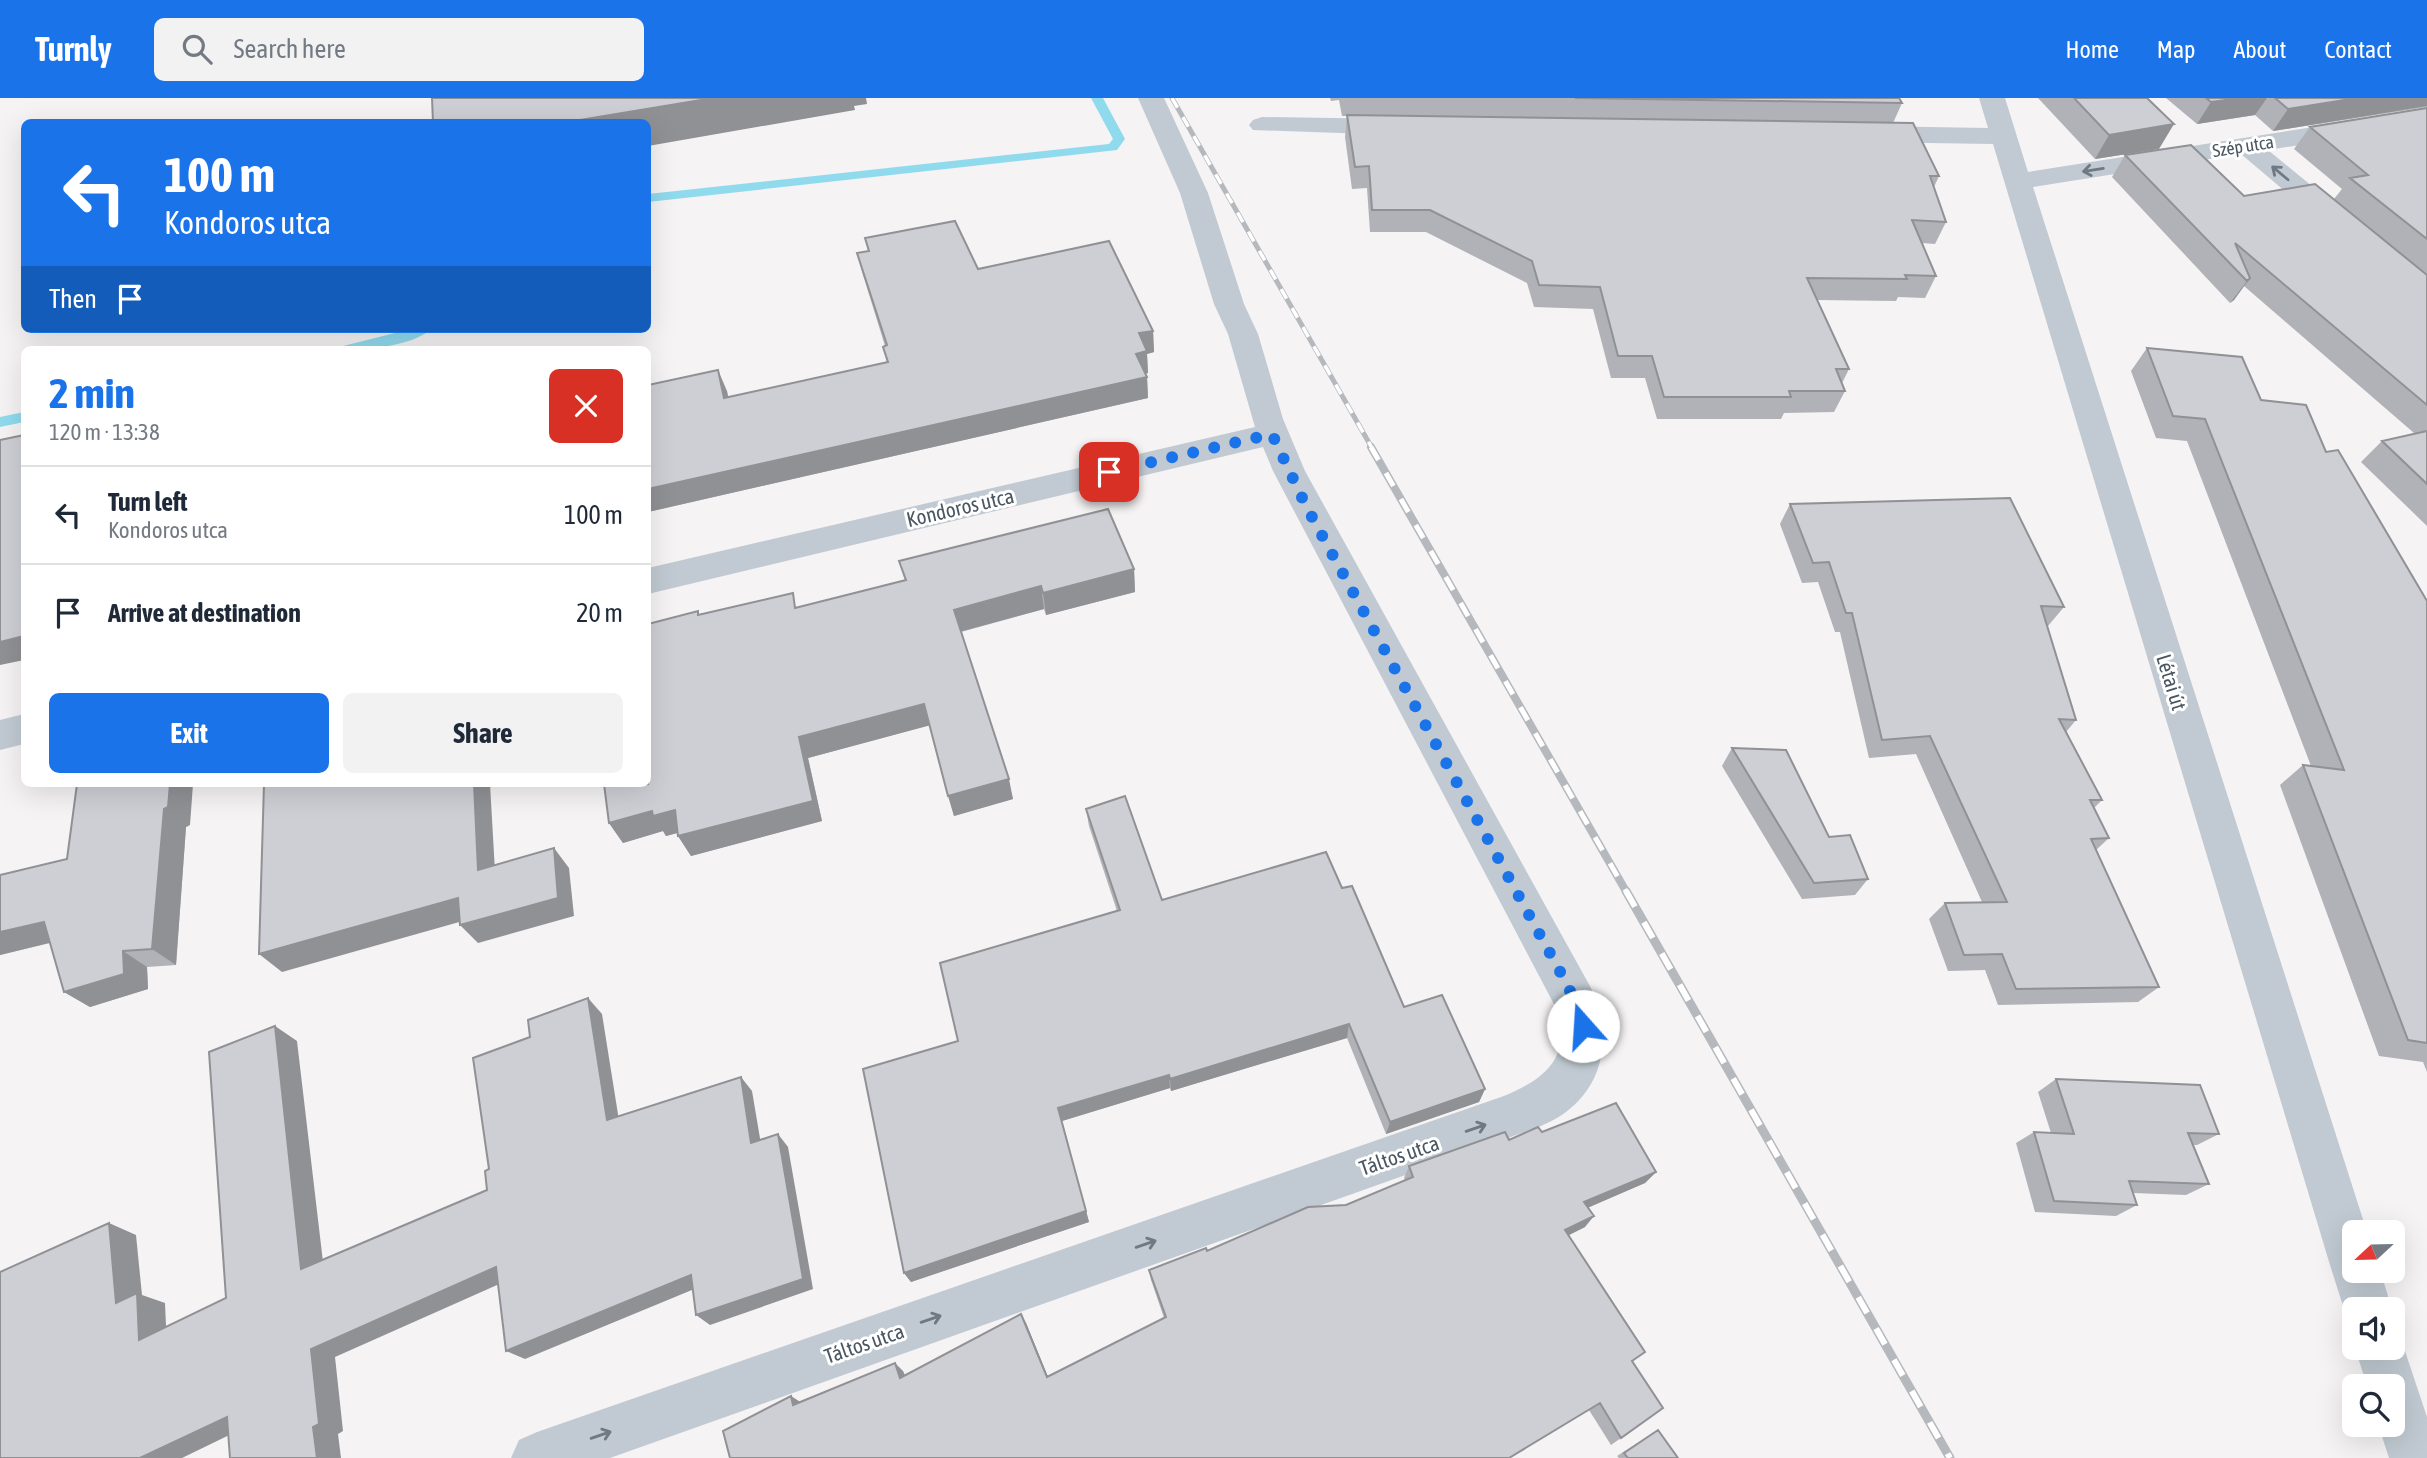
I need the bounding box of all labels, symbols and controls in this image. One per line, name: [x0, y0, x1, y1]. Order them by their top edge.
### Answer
search box: [154, 18, 644, 81]
text: Turnly: [35, 30, 112, 68]
icon: search: [178, 30, 216, 68]
text: Search here: [234, 34, 346, 64]
text: Home: [2065, 36, 2119, 63]
text: Map: [2157, 36, 2195, 63]
text: About: [2233, 36, 2286, 63]
text: Contact: [2324, 36, 2392, 63]
street label: Szép utca: [2211, 131, 2275, 161]
text: 100 m: [164, 146, 275, 202]
icon: left: [49, 147, 140, 238]
one-way arrow: [2082, 164, 2105, 177]
one-way arrow: [2272, 166, 2290, 181]
text: Kondoros utca: [164, 204, 331, 241]
icon: arrive: [111, 280, 149, 318]
text: Then: [49, 284, 97, 314]
text: 2 min: [49, 369, 135, 417]
button: close: [549, 369, 623, 443]
text: 120 m · 13:38: [49, 419, 160, 445]
pin: [1079, 442, 1139, 502]
icon: arrive: [1090, 453, 1128, 491]
street label: Kondoros utca: [904, 483, 1016, 531]
text: Turn left: [108, 487, 188, 517]
icon: left: [49, 496, 87, 534]
text: 100 m: [564, 500, 623, 530]
text: Kondoros utca: [108, 517, 228, 543]
icon: arrive: [49, 594, 87, 632]
text: Arrive at destination: [108, 598, 301, 628]
text: 20 m: [576, 598, 623, 628]
street label: Létai út: [2152, 651, 2192, 713]
button: Exit: [49, 693, 329, 773]
button: Share: [343, 693, 623, 773]
position arrow: [1546, 989, 1620, 1063]
one-way arrow: [1465, 1121, 1487, 1133]
street label: Táltos utca: [1356, 1130, 1442, 1180]
north arrow: [2342, 1220, 2404, 1283]
map controls: [2342, 1220, 2405, 1437]
one-way arrow: [1135, 1237, 1157, 1250]
button: sound: [2342, 1297, 2405, 1360]
one-way arrow: [920, 1312, 942, 1324]
street label: Táltos utca: [821, 1318, 907, 1368]
button: search: [2342, 1374, 2405, 1437]
one-way arrow: [590, 1428, 612, 1440]

